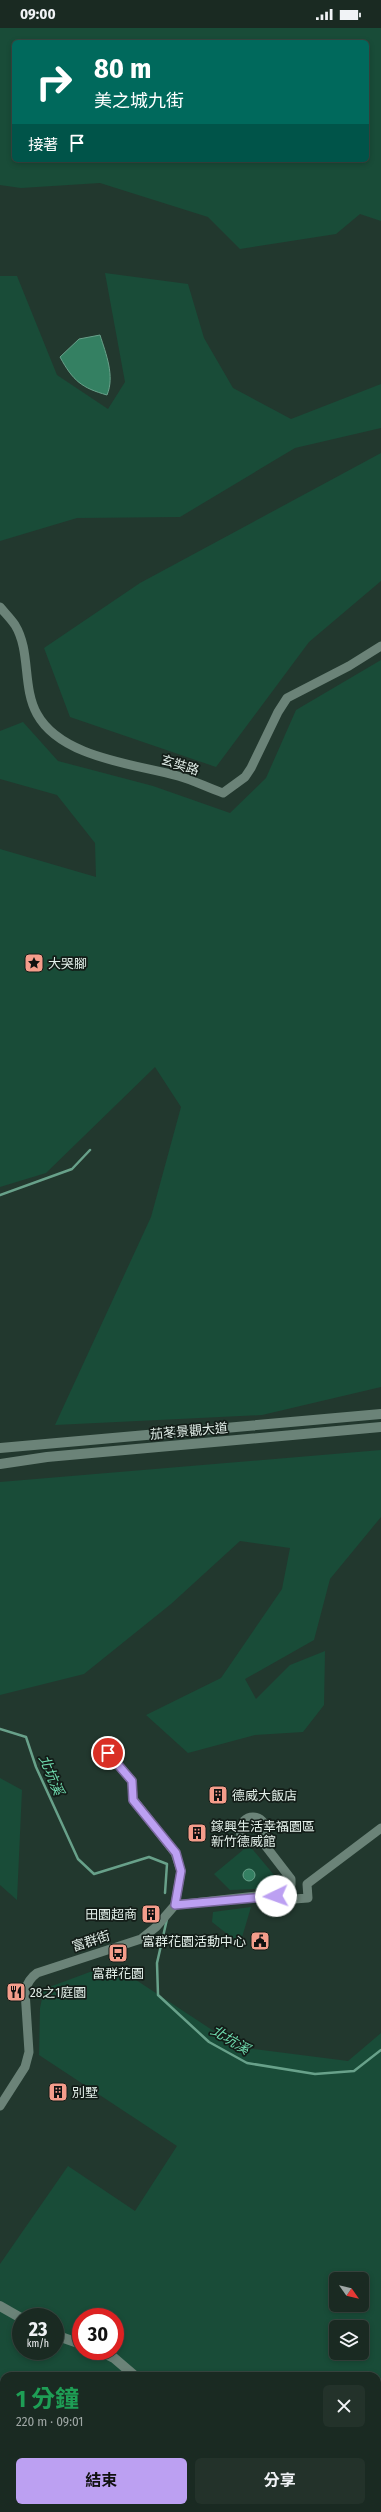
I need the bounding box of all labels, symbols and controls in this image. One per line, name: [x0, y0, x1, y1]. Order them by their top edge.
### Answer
text: 09:00: [20, 5, 56, 23]
text: 80 m: [94, 52, 151, 85]
icon: right: [28, 56, 80, 108]
text: 美之城九街: [94, 90, 184, 112]
icon: arrive: [66, 132, 88, 154]
text: 接著: [28, 136, 58, 154]
street label: 玄奘路: [159, 752, 201, 778]
place icon: 大哭腳: [23, 952, 45, 974]
place label: 大哭腳: [48, 956, 87, 971]
street label: 茄苳景觀大道: [149, 1420, 229, 1442]
pin: [91, 1736, 125, 1770]
icon: arrive: [97, 1742, 119, 1764]
water label: 北坑溪: [35, 1752, 68, 1799]
building icon: 德威大飯店: [207, 1784, 229, 1806]
place label: 德威大飯店: [232, 1788, 297, 1803]
place label: 鎵興生活幸福園區 新竹德威館: [211, 1819, 315, 1849]
building icon: 鎵興生活幸福園區 新竹德威館: [186, 1822, 208, 1844]
position arrow: [255, 1875, 297, 1917]
building icon: 田園超商: [140, 1903, 162, 1925]
place label: 田園超商: [85, 1907, 137, 1922]
street label: 富群街: [70, 1928, 112, 1954]
public building icon: 富群花園活動中心: [249, 1930, 271, 1952]
place label: 富群花園活動中心: [142, 1934, 246, 1949]
bus stop icon: 富群花園: [107, 1942, 129, 1964]
place label: 富群花園: [92, 1966, 144, 1981]
restaurant icon: 28之1庭園: [5, 1981, 27, 2003]
place label: 28之1庭園: [30, 1985, 86, 2000]
water label: 北坑溪: [208, 2022, 254, 2059]
building icon: 別墅: [47, 2081, 69, 2103]
place label: 別墅: [72, 2085, 98, 2100]
north arrow: [329, 2272, 369, 2312]
map controls: [329, 2272, 369, 2360]
speed limit sign: 30: [72, 2308, 124, 2360]
text: 23: [29, 2317, 47, 2341]
button: layers: [329, 2320, 369, 2360]
text: km/h: [27, 2338, 49, 2350]
text: 1 分鐘: [16, 2385, 79, 2413]
button: close: [323, 2385, 365, 2427]
text: 220 m · 09:01: [16, 2414, 83, 2429]
button: 結束: [16, 2458, 187, 2504]
button: 分享: [195, 2458, 365, 2504]

